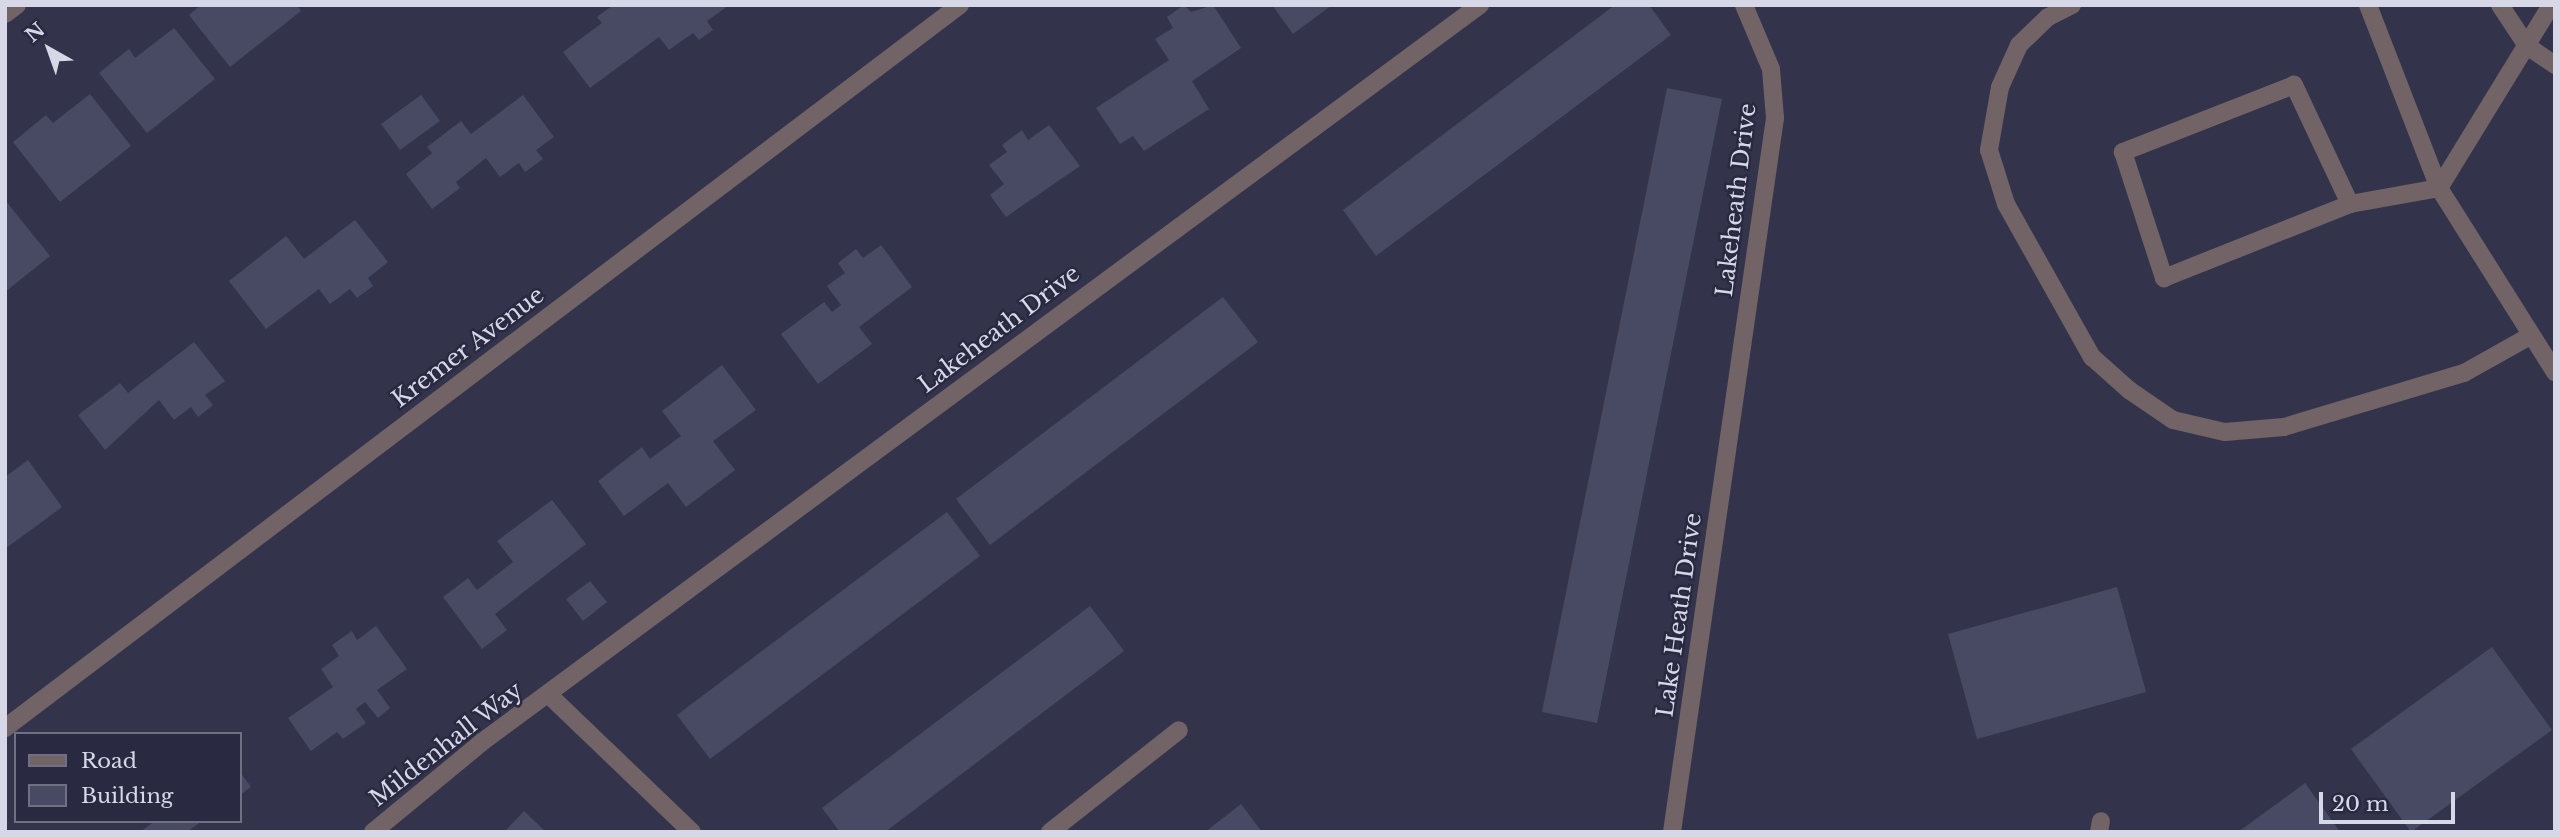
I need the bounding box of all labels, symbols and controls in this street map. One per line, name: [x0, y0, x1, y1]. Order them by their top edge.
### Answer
north arrow: [14, 14, 84, 84]
text: N: [21, 18, 49, 47]
street label: Lakeheath Drive: [1710, 102, 1762, 298]
street label: Lakeheath Drive: [913, 259, 1085, 399]
street label: Kremer Avenue: [386, 280, 550, 414]
street label: Lake Heath Drive: [1651, 511, 1707, 719]
street label: Mildenhall Way: [364, 676, 528, 812]
legend: [14, 732, 242, 823]
text: Road: [81, 748, 137, 774]
scale bar: [2322, 778, 2458, 822]
text: Building: [81, 783, 173, 809]
text: 20 m: [2332, 791, 2389, 817]

